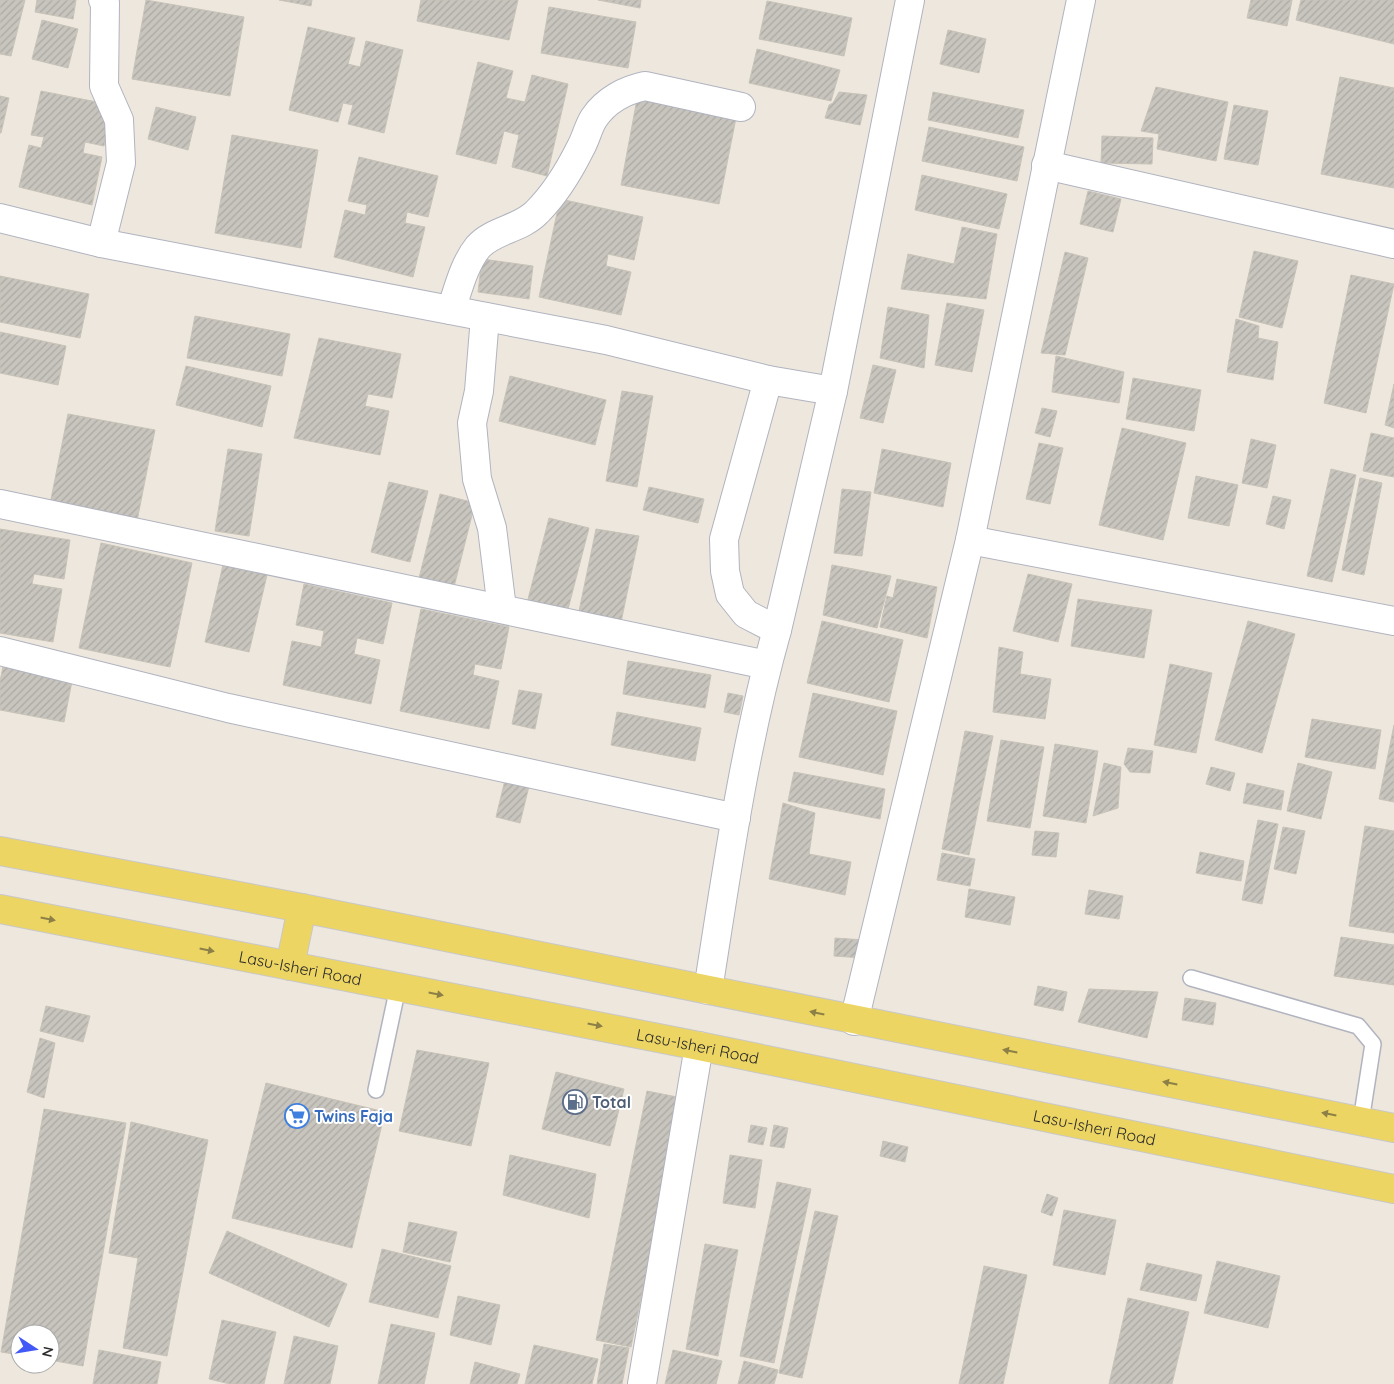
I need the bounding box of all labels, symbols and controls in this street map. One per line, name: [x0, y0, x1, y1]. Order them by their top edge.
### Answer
one-way arrow: [40, 915, 56, 923]
one-way arrow: [200, 946, 215, 954]
street label: Lasu-Isheri Road: [237, 946, 363, 990]
one-way arrow: [428, 991, 444, 999]
one-way arrow: [809, 1009, 824, 1017]
one-way arrow: [587, 1022, 603, 1030]
street label: Lasu-Isheri Road: [635, 1024, 761, 1068]
one-way arrow: [1002, 1047, 1018, 1055]
one-way arrow: [1162, 1079, 1177, 1087]
fuel station icon: Total: [562, 1089, 588, 1115]
place label: Total: [592, 1092, 631, 1112]
supermarket icon: Twins Faja: [284, 1103, 310, 1129]
street label: Lasu-Isheri Road: [1031, 1105, 1157, 1150]
place label: Twins Faja: [314, 1106, 393, 1126]
one-way arrow: [1321, 1110, 1337, 1118]
north arrow: [10, 1324, 60, 1374]
text: N: [38, 1345, 58, 1359]

